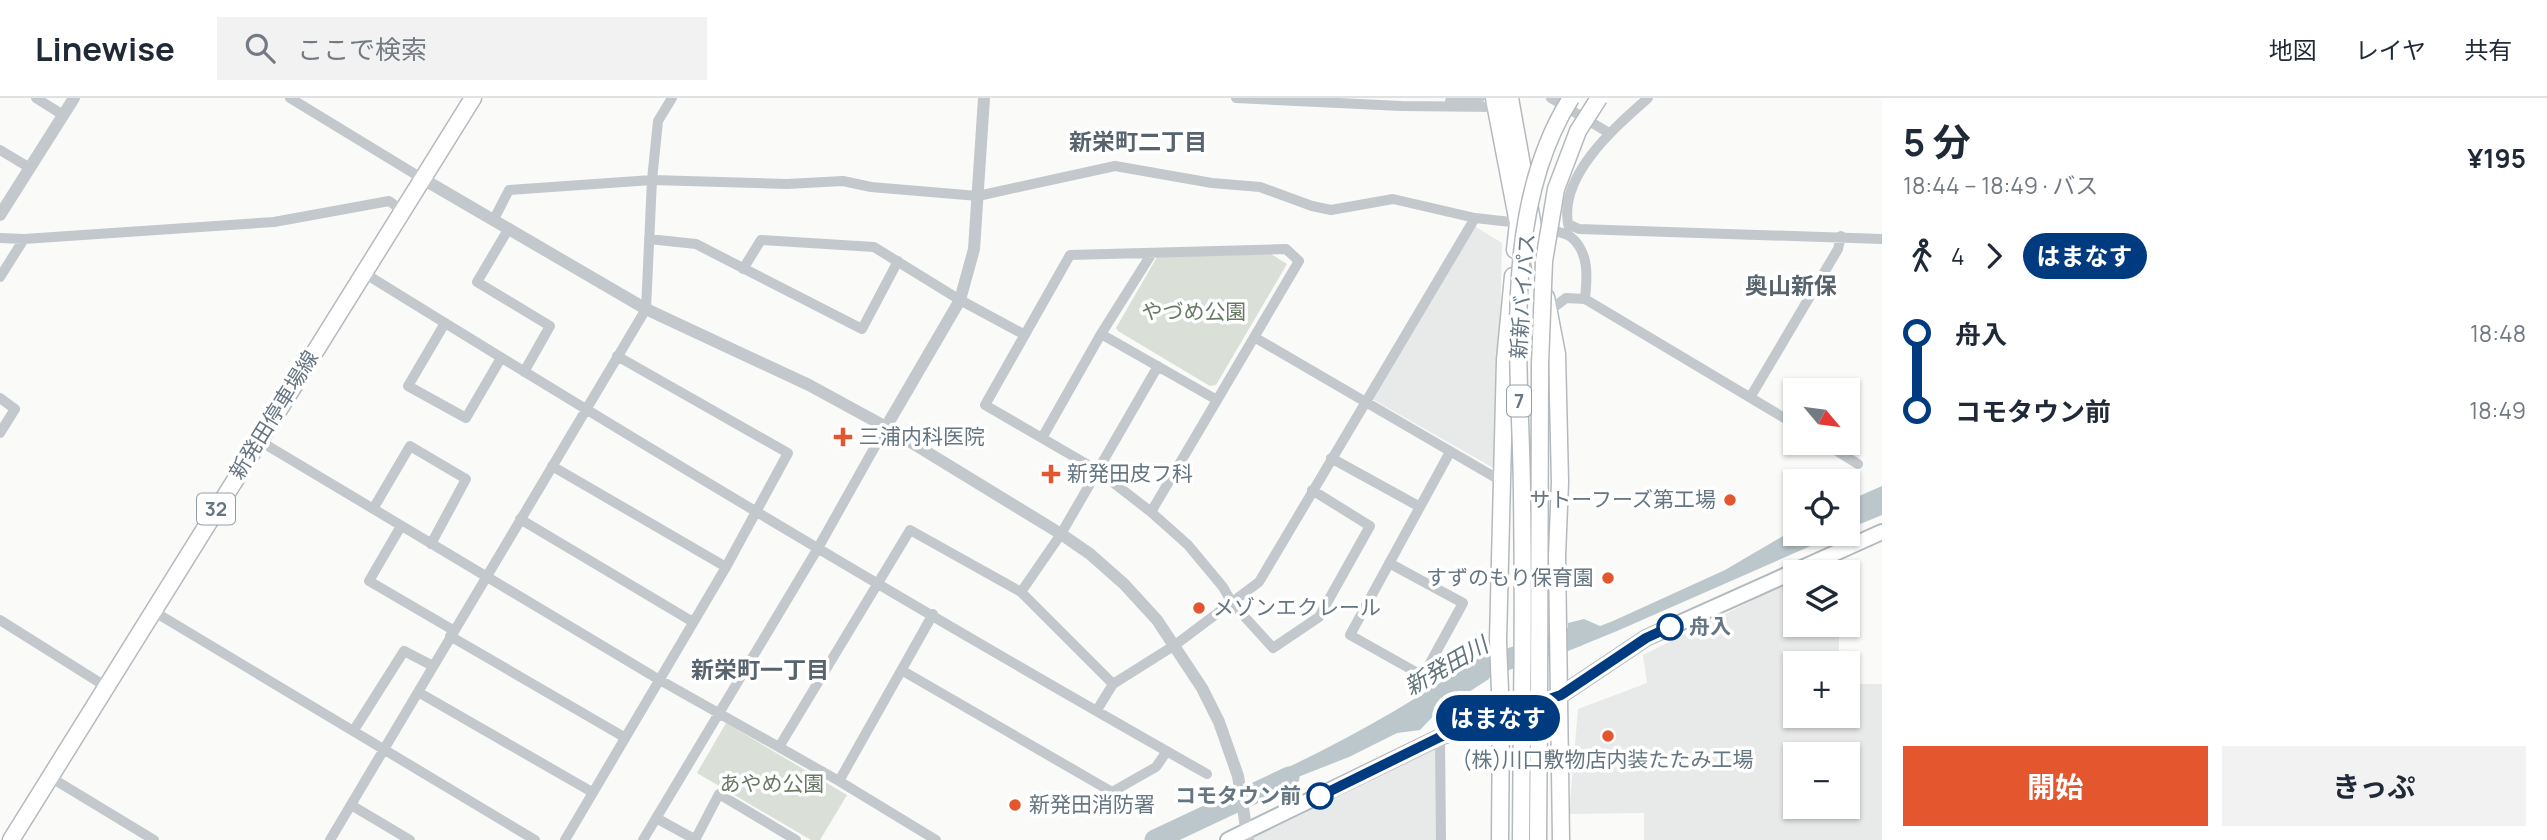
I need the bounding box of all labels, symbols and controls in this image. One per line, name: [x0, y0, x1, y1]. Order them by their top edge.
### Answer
search box: [217, 17, 707, 80]
text: Linewise: [35, 26, 175, 71]
icon: search: [241, 29, 279, 67]
text: ここで検索: [297, 31, 427, 67]
text: 地図: [2269, 33, 2317, 66]
text: レイヤ: [2355, 33, 2426, 66]
text: 共有: [2464, 33, 2512, 66]
text: 5 分: [1903, 115, 1971, 167]
district label: 新栄町二丁目: [1069, 125, 1207, 157]
text: ¥195: [2467, 140, 2526, 176]
text: 18:44 – 18:49 · バス: [1903, 169, 2098, 201]
street label: 新新バイパス: [1504, 232, 1540, 360]
icon: walk: [1903, 237, 1941, 275]
icon: forward: [1975, 237, 2013, 275]
text: はまなす: [2037, 239, 2133, 272]
text: 4: [1951, 240, 1965, 272]
district label: 奥山新保: [1745, 269, 1837, 301]
park label: やづめ公園: [1142, 297, 1247, 325]
text: 舟入: [1955, 316, 2007, 352]
text: 18:48: [2470, 317, 2526, 349]
street label: 新発田停車場線: [222, 345, 324, 484]
north arrow: [1783, 378, 1860, 455]
map controls: [1783, 378, 1860, 819]
road number: 7: [1507, 386, 1531, 416]
text: コモタウン前: [1955, 393, 2111, 429]
text: 18:49: [2469, 394, 2526, 426]
place label: 三浦内科医院: [859, 422, 985, 450]
marker: 三浦内科医院: [833, 427, 853, 447]
place label: 新発田皮フ科: [1067, 459, 1193, 487]
marker: 新発田皮フ科: [1041, 464, 1061, 484]
button: locate: [1783, 469, 1860, 546]
place label: サトーフーズ第工場: [1529, 485, 1716, 513]
marker: サトーフーズ第工場: [1722, 492, 1738, 508]
road number: 32: [197, 494, 235, 524]
button: layers: [1783, 560, 1860, 637]
place label: すずのもり保育園: [1426, 563, 1594, 591]
marker: すずのもり保育園: [1600, 570, 1616, 586]
place label: メゾンエクレール: [1213, 593, 1381, 621]
marker: メゾンエクレール: [1191, 600, 1207, 616]
place label: 舟入: [1689, 612, 1731, 640]
marker: 舟入: [1657, 614, 1683, 640]
water label: 新発田川: [1398, 627, 1496, 702]
button: +: [1783, 651, 1860, 728]
district label: 新栄町一丁目: [691, 653, 829, 685]
line badge: はまなす: [1449, 695, 1547, 741]
text: はまなす: [1450, 701, 1546, 734]
marker: (株)川口敷物店内装たたみ工場: [1600, 728, 1616, 744]
button: −: [1783, 742, 1860, 819]
place label: (株)川口敷物店内装たたみ工場: [1463, 745, 1753, 773]
button: 開始: [1903, 746, 2208, 826]
button: きっぷ: [2222, 746, 2526, 826]
park label: あやめ公園: [720, 769, 825, 797]
place label: コモタウン前: [1175, 781, 1301, 809]
marker: コモタウン前: [1307, 783, 1333, 809]
place label: 新発田消防署: [1029, 790, 1155, 818]
marker: 新発田消防署: [1007, 797, 1023, 813]

